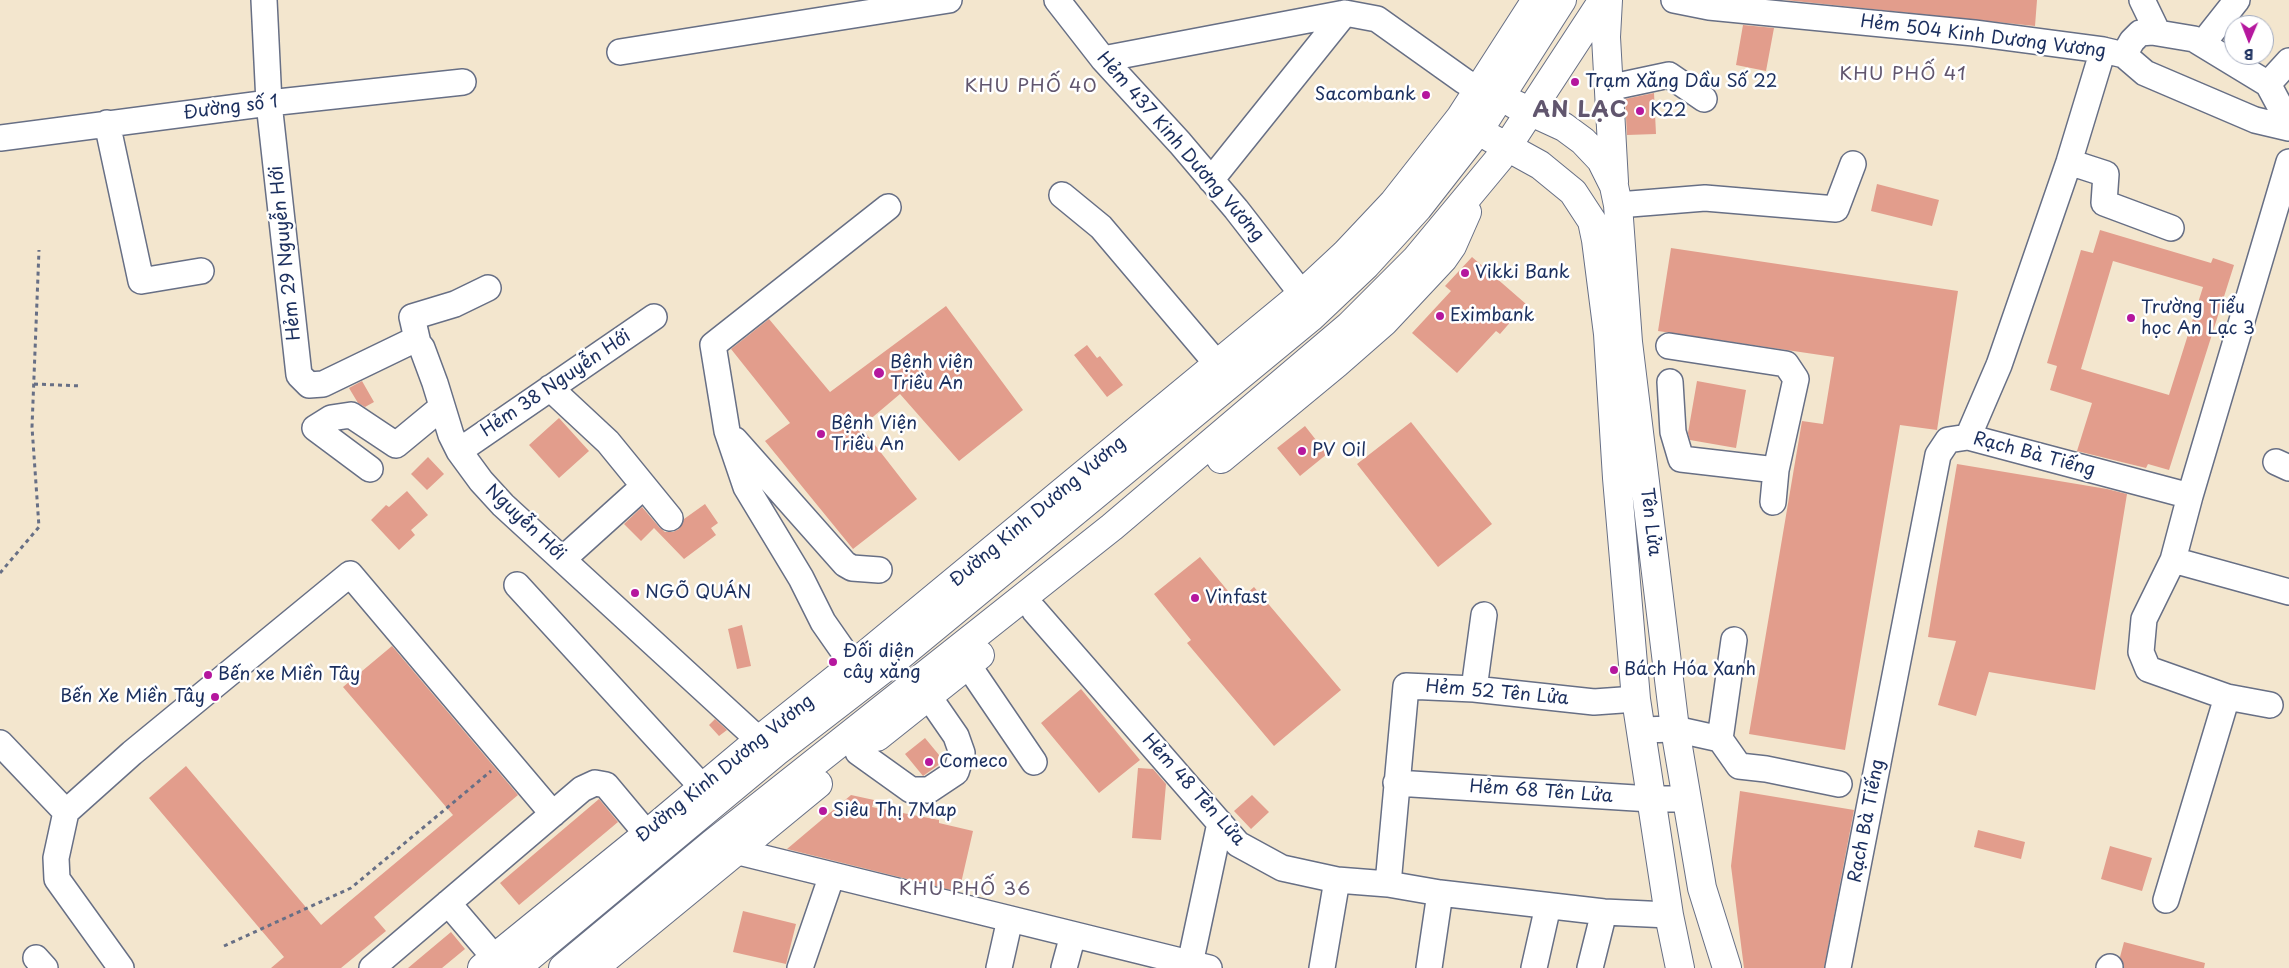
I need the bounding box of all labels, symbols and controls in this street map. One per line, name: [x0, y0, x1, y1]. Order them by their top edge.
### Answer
street label: Hẻm 504 Kinh Dương Vương: [1859, 11, 2107, 63]
north arrow: [2224, 15, 2274, 65]
text: B: [2244, 44, 2254, 65]
street label: Hẻm 437 Kinh Dương Vương: [1092, 48, 1268, 246]
district label: KHU PHỐ 41: [1838, 64, 1968, 86]
place label: Trạm Xăng Dầu Số 22: [1585, 71, 1777, 93]
district label: KHU PHỐ 40: [963, 76, 1099, 98]
marker: Trạm Xăng Dầu Số 22: [1569, 76, 1581, 88]
place label: Sacombank: [1315, 84, 1416, 106]
marker: Sacombank: [1420, 89, 1432, 101]
street label: Đường số 1: [182, 91, 280, 125]
district label: AN LẠC: [1532, 98, 1628, 124]
place label: K22: [1650, 100, 1687, 122]
marker: K22: [1634, 105, 1646, 117]
street label: Hẻm 29 Nguyễn Hới: [266, 164, 306, 342]
place label: Vikki Bank: [1475, 262, 1570, 284]
marker: Vikki Bank: [1459, 267, 1471, 279]
place label: Trường Tiểu học An Lạc 3: [2141, 297, 2255, 340]
place label: Eximbank: [1450, 305, 1534, 327]
marker: Eximbank: [1434, 310, 1446, 322]
marker: Trường Tiểu học An Lạc 3: [2125, 312, 2137, 324]
street label: Hẻm 38 Nguyễn Hới: [477, 326, 635, 442]
place label: Bệnh viện Triều An: [890, 352, 973, 394]
marker: Bệnh viện Triều An: [872, 366, 886, 380]
place label: Bệnh Viện Triều An: [831, 413, 917, 456]
marker: Bệnh Viện Triều An: [815, 428, 827, 440]
street label: Rạch Bà Tiếng: [1971, 428, 2097, 482]
street label: Đường Kinh Dương Vương: [946, 432, 1130, 592]
place label: PV Oil: [1312, 440, 1366, 462]
marker: PV Oil: [1296, 445, 1308, 457]
street label: Nguyễn Hới: [481, 480, 569, 566]
street label: Tên Lửa: [1635, 487, 1665, 557]
place label: NGÕ QUÁN: [645, 582, 751, 604]
marker: NGÕ QUÁN: [629, 587, 641, 599]
place label: Vinfast: [1205, 587, 1267, 609]
marker: Vinfast: [1189, 592, 1201, 604]
place label: Đối diện cây xăng: [843, 641, 921, 684]
marker: Đối diện cây xăng: [827, 656, 839, 668]
place label: Bách Hóa Xanh: [1624, 659, 1756, 681]
place label: Bến xe Miền Tây: [218, 664, 360, 686]
marker: Bách Hóa Xanh: [1608, 664, 1620, 676]
marker: Bến xe Miền Tây: [202, 669, 214, 681]
street label: Hẻm 52 Tên Lửa: [1424, 676, 1570, 710]
place label: Bến Xe Miền Tây: [60, 686, 205, 708]
marker: Bến Xe Miền Tây: [209, 691, 221, 703]
street label: Đường Kinh Dương Vương: [632, 691, 818, 847]
street label: Hẻm 48 Tên Lửa: [1137, 730, 1249, 850]
place label: Comeco: [939, 751, 1008, 773]
marker: Comeco: [923, 756, 935, 768]
street label: Rạch Bà Tiếng: [1844, 757, 1890, 885]
street label: Hẻm 68 Tên Lửa: [1469, 776, 1613, 808]
place label: Siêu Thị 7Map: [833, 800, 957, 822]
marker: Siêu Thị 7Map: [817, 805, 829, 817]
district label: KHU PHỐ 36: [897, 879, 1033, 901]

